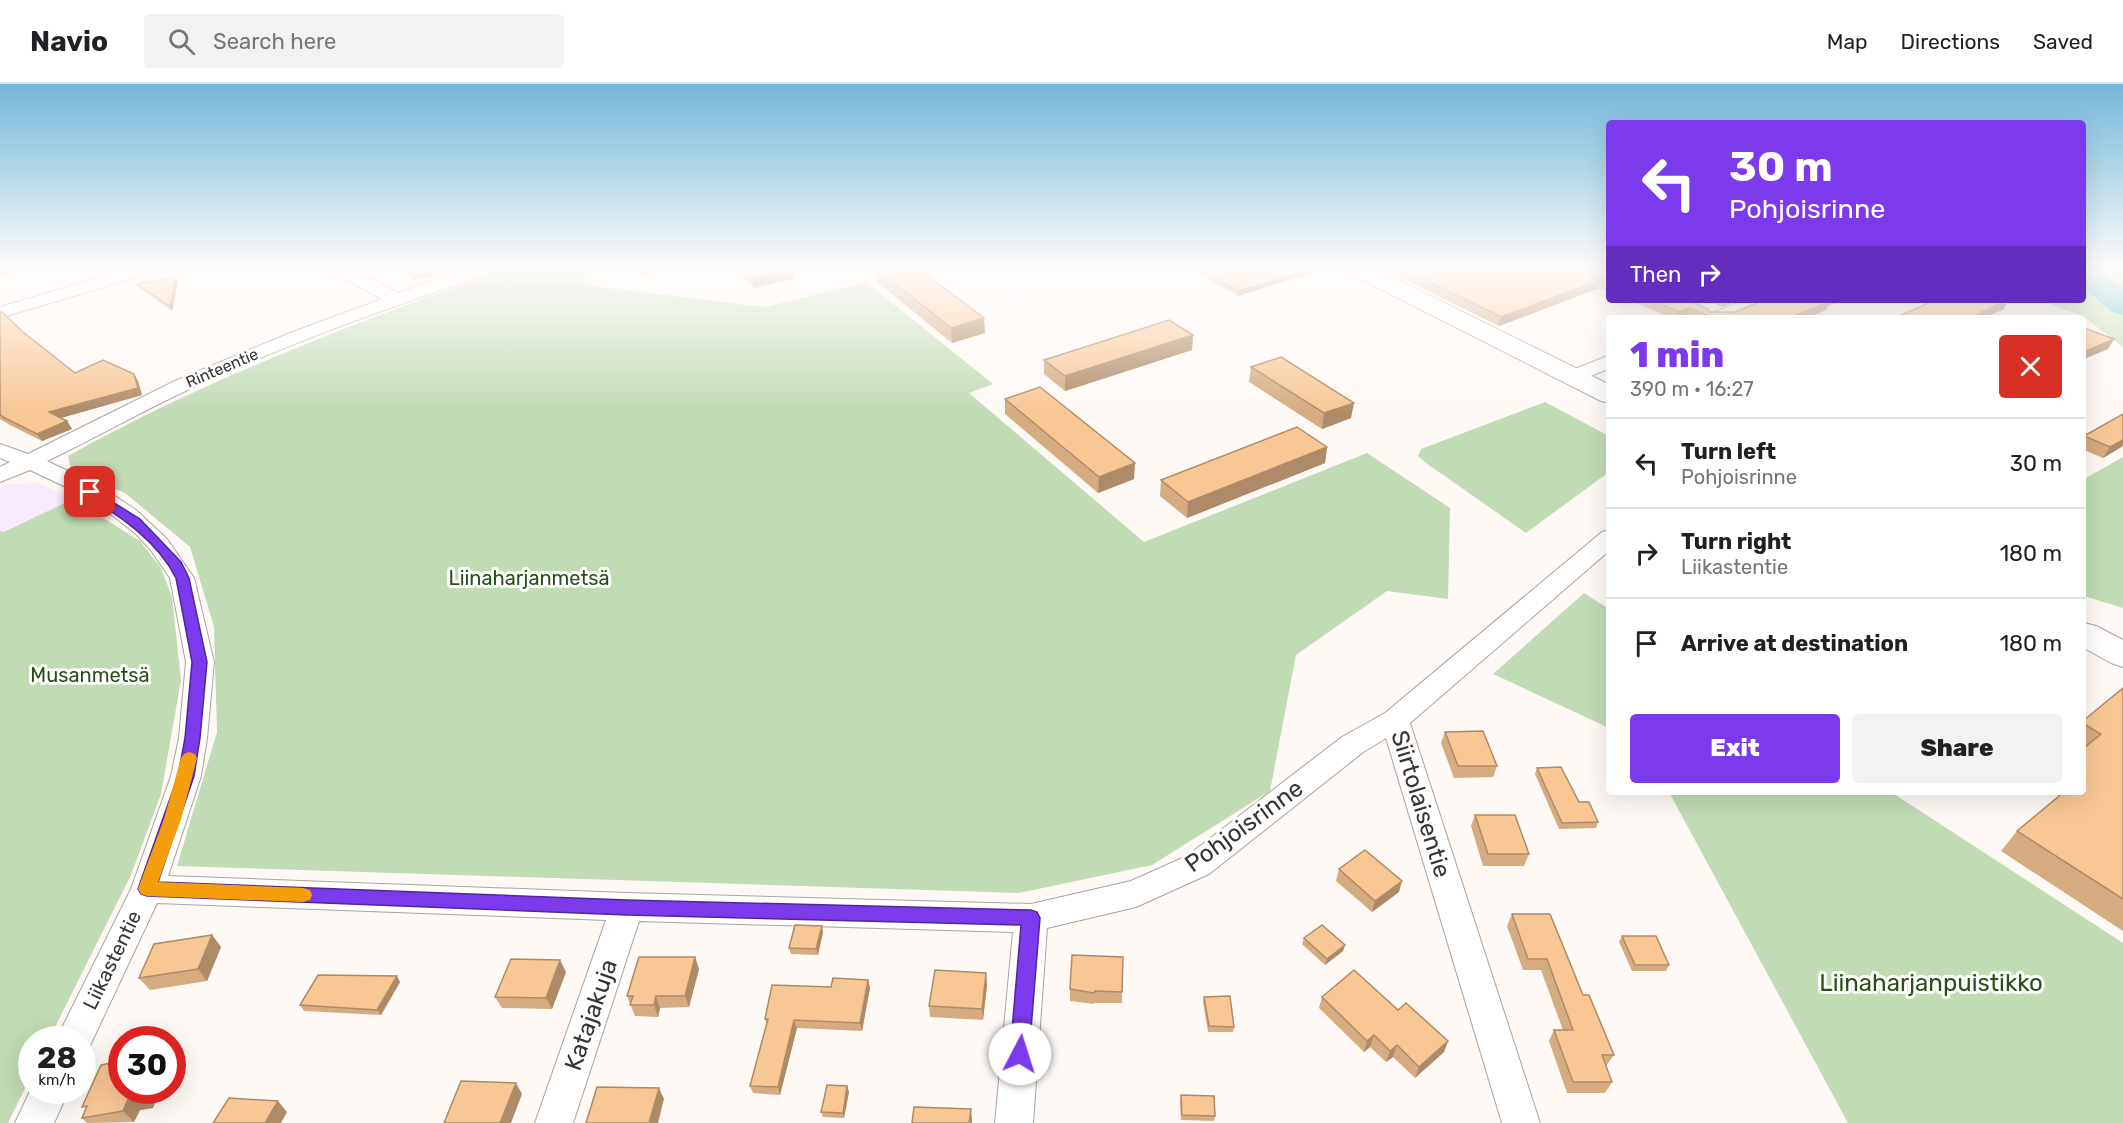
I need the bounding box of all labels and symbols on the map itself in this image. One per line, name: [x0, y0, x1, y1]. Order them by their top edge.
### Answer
street label: Rinteentie: [183, 344, 261, 392]
pin: [64, 466, 115, 517]
park label: Liinaharjanmetsä: [448, 566, 610, 590]
park label: Musanmetsä: [30, 663, 150, 687]
street label: Siirtolaisentie: [1385, 727, 1457, 881]
street label: Pohjoisrinne: [1180, 774, 1308, 878]
street label: Liikastentie: [78, 907, 146, 1013]
street label: Katajakuja: [559, 956, 623, 1074]
park label: Liinaharjanpuistikko: [1819, 969, 2043, 997]
position arrow: [988, 1022, 1052, 1086]
speed limit sign: 30: [108, 1026, 186, 1104]

